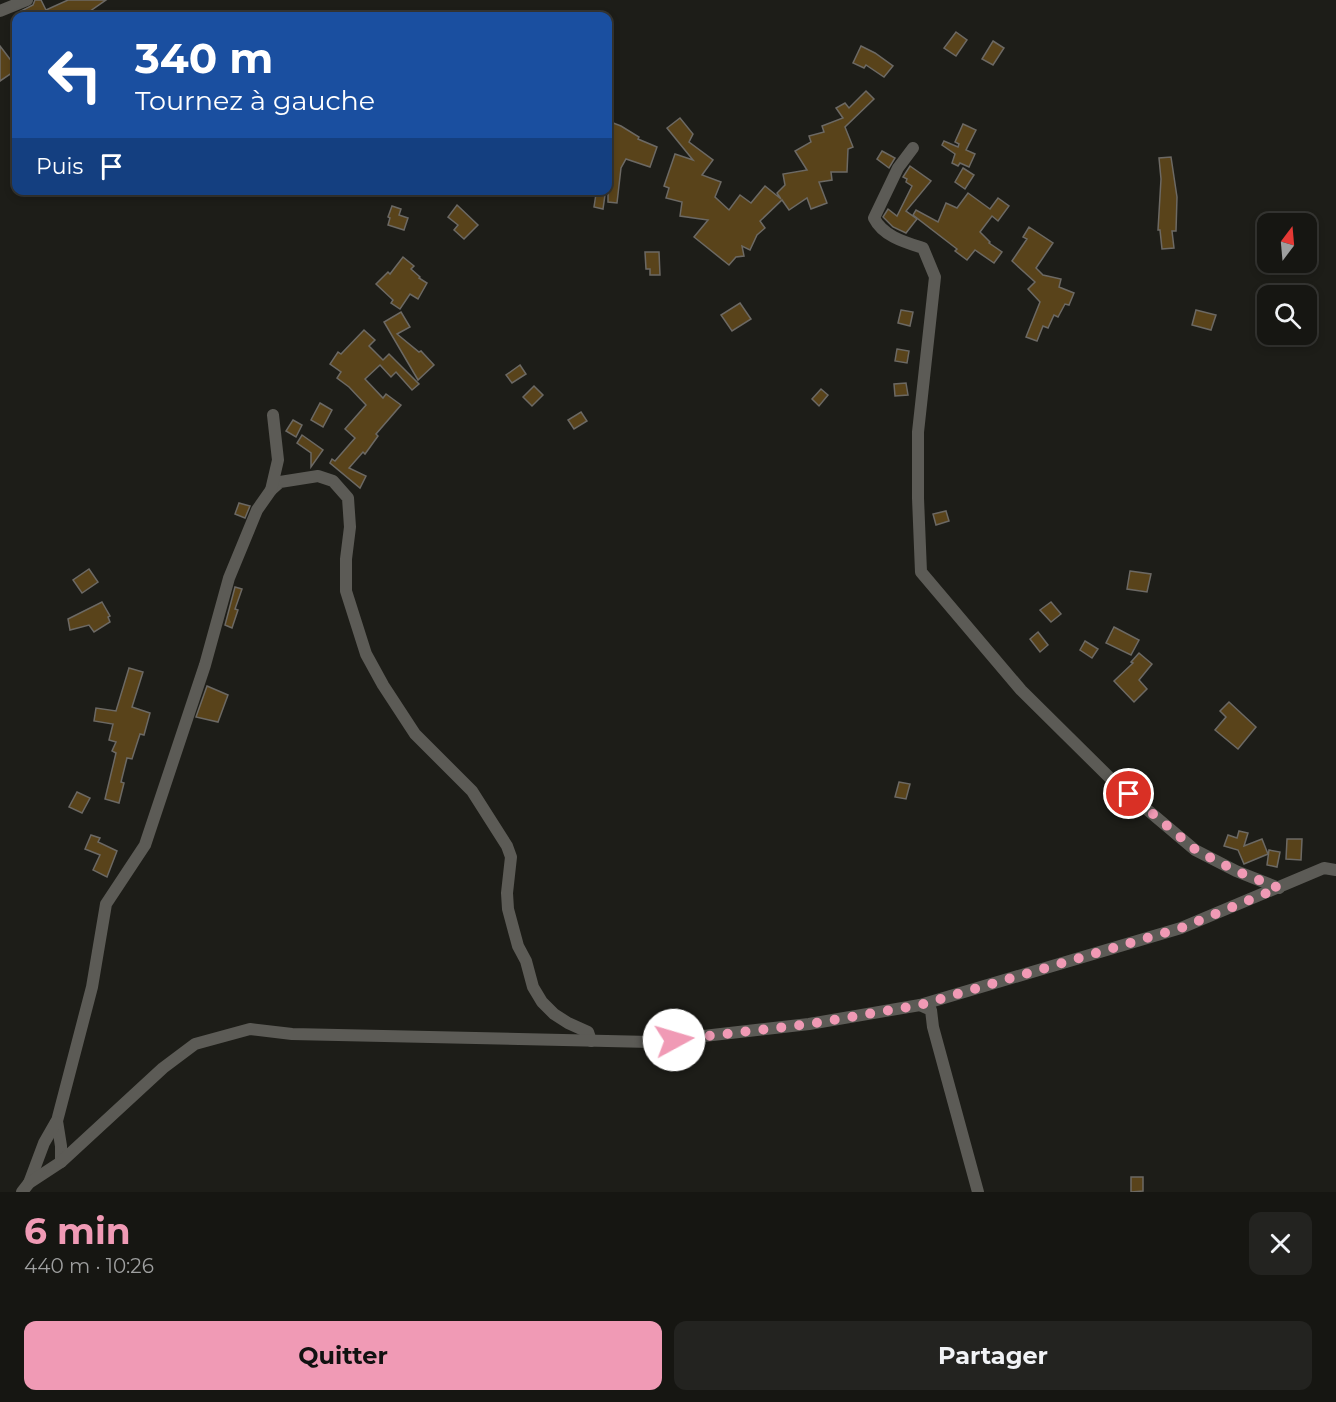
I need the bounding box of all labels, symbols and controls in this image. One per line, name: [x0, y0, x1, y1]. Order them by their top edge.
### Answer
text: 340 m: [135, 32, 273, 84]
icon: left: [36, 36, 114, 114]
text: Tournez à gauche: [135, 84, 375, 117]
icon: arrive: [95, 150, 128, 183]
text: Puis: [36, 153, 83, 180]
north arrow: [1257, 213, 1317, 273]
map controls: [1257, 213, 1317, 345]
button: search: [1257, 285, 1317, 345]
pin: [1103, 768, 1154, 819]
icon: arrive: [1112, 777, 1145, 810]
position arrow: [642, 1008, 706, 1072]
text: 6 min: [24, 1209, 131, 1253]
button: close: [1249, 1212, 1312, 1275]
text: 440 m · 10:26: [24, 1254, 154, 1278]
button: Quitter: [24, 1321, 662, 1390]
button: Partager: [674, 1321, 1312, 1390]

